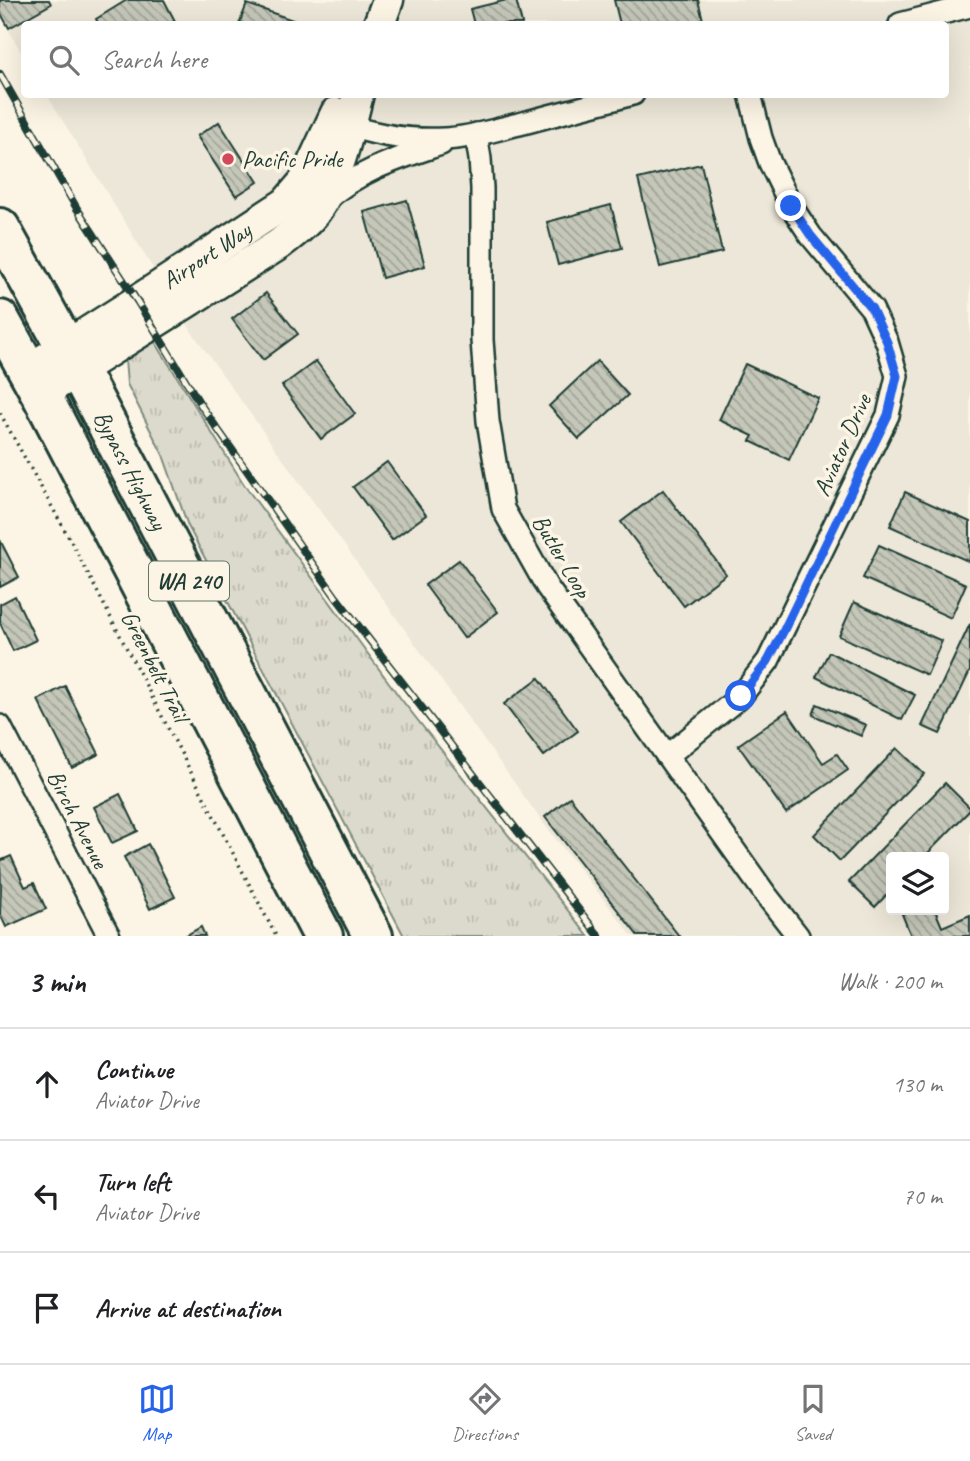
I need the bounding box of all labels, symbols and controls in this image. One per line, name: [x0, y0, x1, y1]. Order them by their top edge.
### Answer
search box: [21, 21, 949, 98]
icon: search: [45, 41, 83, 79]
text: Search here: [101, 43, 207, 76]
place label: Pacific Pride: [242, 144, 345, 174]
marker: Pacific Pride: [220, 151, 236, 167]
route end: [775, 190, 806, 221]
street label: Airport Way: [156, 214, 258, 296]
street label: Aviator Drive: [806, 387, 879, 501]
street label: Bypass Highway: [87, 405, 175, 536]
street label: Butler Loop: [525, 509, 599, 604]
road number: WA 240: [149, 562, 229, 600]
street label: Greenbelt Trail: [114, 606, 197, 730]
route start: [725, 680, 756, 711]
street label: Birch Avenue: [41, 765, 116, 875]
map controls: [886, 852, 949, 915]
button: layers: [886, 852, 949, 915]
text: 3 min: [28, 963, 85, 1001]
text: Walk · 200 m: [838, 967, 942, 996]
text: Continue: [95, 1053, 173, 1086]
icon: ahead: [28, 1065, 66, 1103]
text: 130 m: [893, 1070, 942, 1099]
text: Aviator Drive: [95, 1086, 199, 1115]
text: Turn left: [95, 1165, 170, 1198]
icon: left: [28, 1177, 66, 1215]
text: 70 m: [903, 1182, 942, 1211]
text: Aviator Drive: [95, 1198, 199, 1227]
icon: arrive: [28, 1289, 66, 1327]
text: Arrive at destination: [95, 1292, 281, 1325]
tab: Map: [138, 1380, 176, 1446]
tab: Directions: [452, 1380, 518, 1446]
tab: Saved: [794, 1380, 832, 1446]

